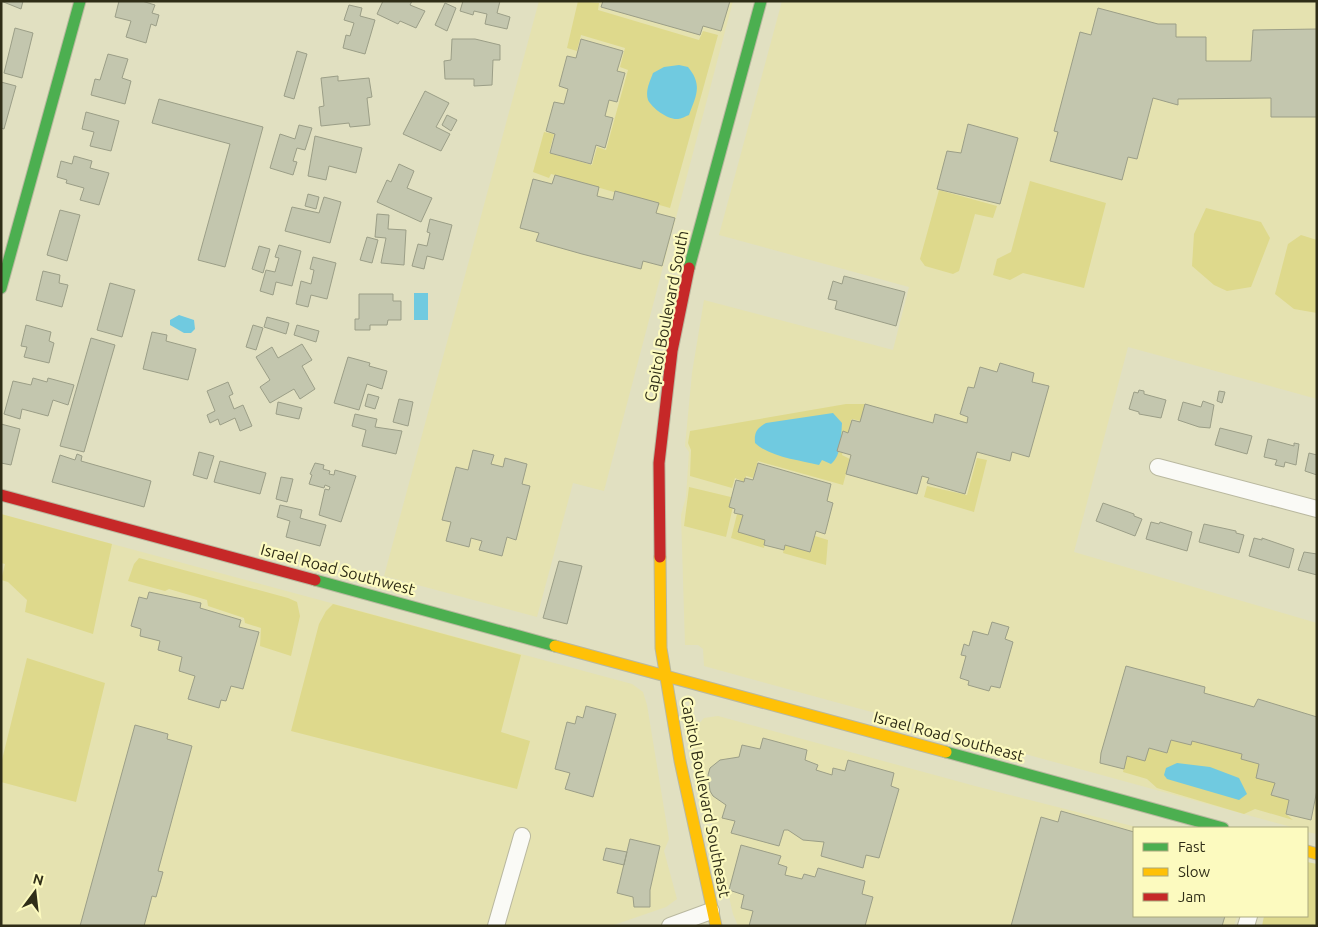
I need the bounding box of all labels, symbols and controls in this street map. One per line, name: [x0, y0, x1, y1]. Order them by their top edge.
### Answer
street label: Capitol Boulevard South: [641, 229, 691, 403]
street label: Israel Road Southwest: [259, 540, 418, 598]
street label: Capitol Boulevard Southeast: [678, 695, 734, 900]
street label: Israel Road Southeast: [872, 707, 1027, 765]
legend: [1133, 827, 1308, 917]
text: Fast: [1178, 838, 1206, 855]
text: Slow: [1178, 863, 1211, 880]
north arrow: [10, 867, 60, 917]
text: N: [31, 870, 45, 889]
text: Jam: [1178, 888, 1206, 905]

